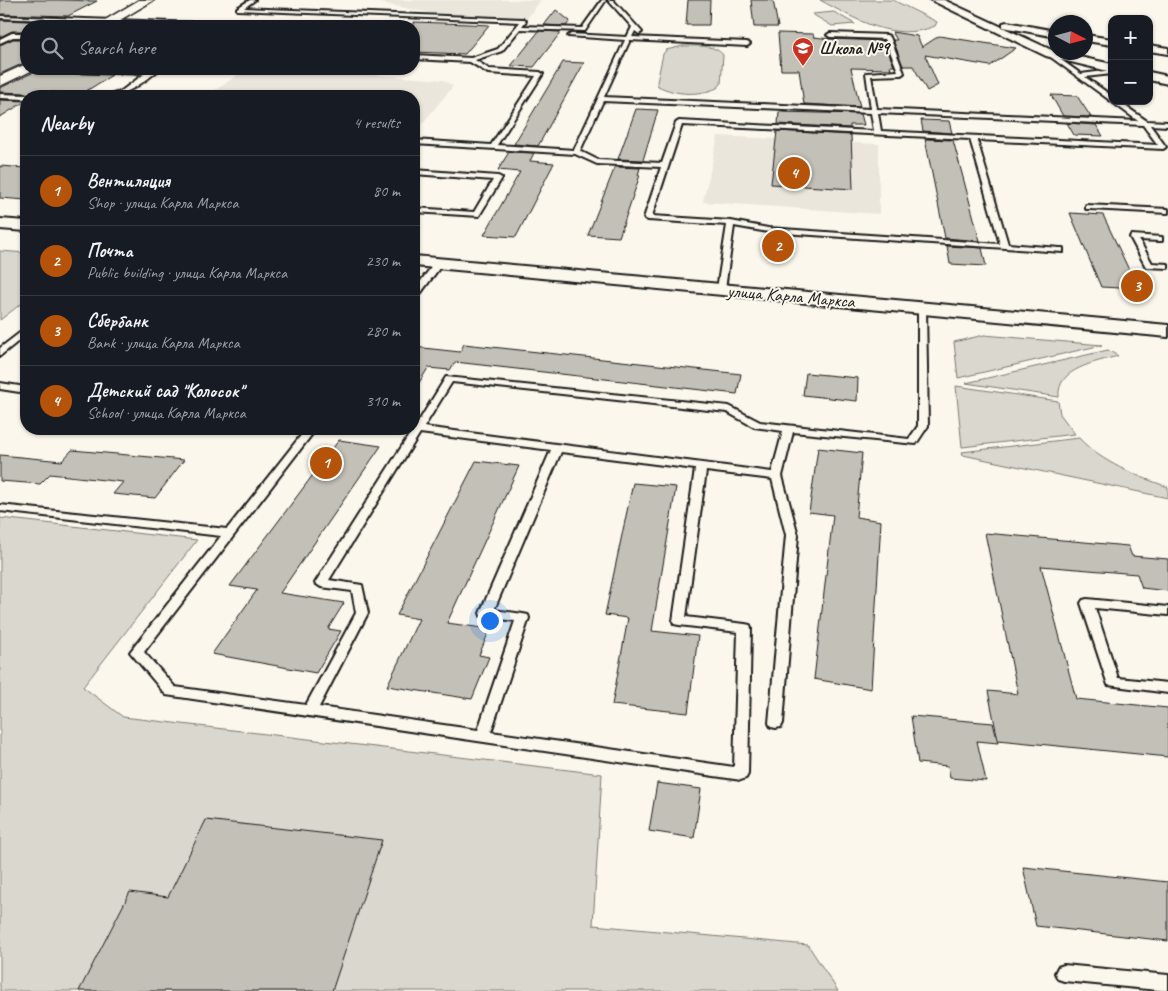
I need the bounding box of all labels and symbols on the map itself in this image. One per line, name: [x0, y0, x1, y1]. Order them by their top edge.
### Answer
north arrow: [1048, 15, 1093, 60]
school or university icon: Школа №9: [791, 36, 815, 67]
place label: Школа №9: [819, 37, 891, 59]
pin: 4: [778, 154, 810, 192]
pin: 2: [762, 227, 794, 265]
pin: 3: [1121, 267, 1153, 305]
street label: улица Карла Маркса: [725, 279, 857, 313]
pin: 1: [310, 444, 342, 482]
your location: [477, 608, 503, 634]

